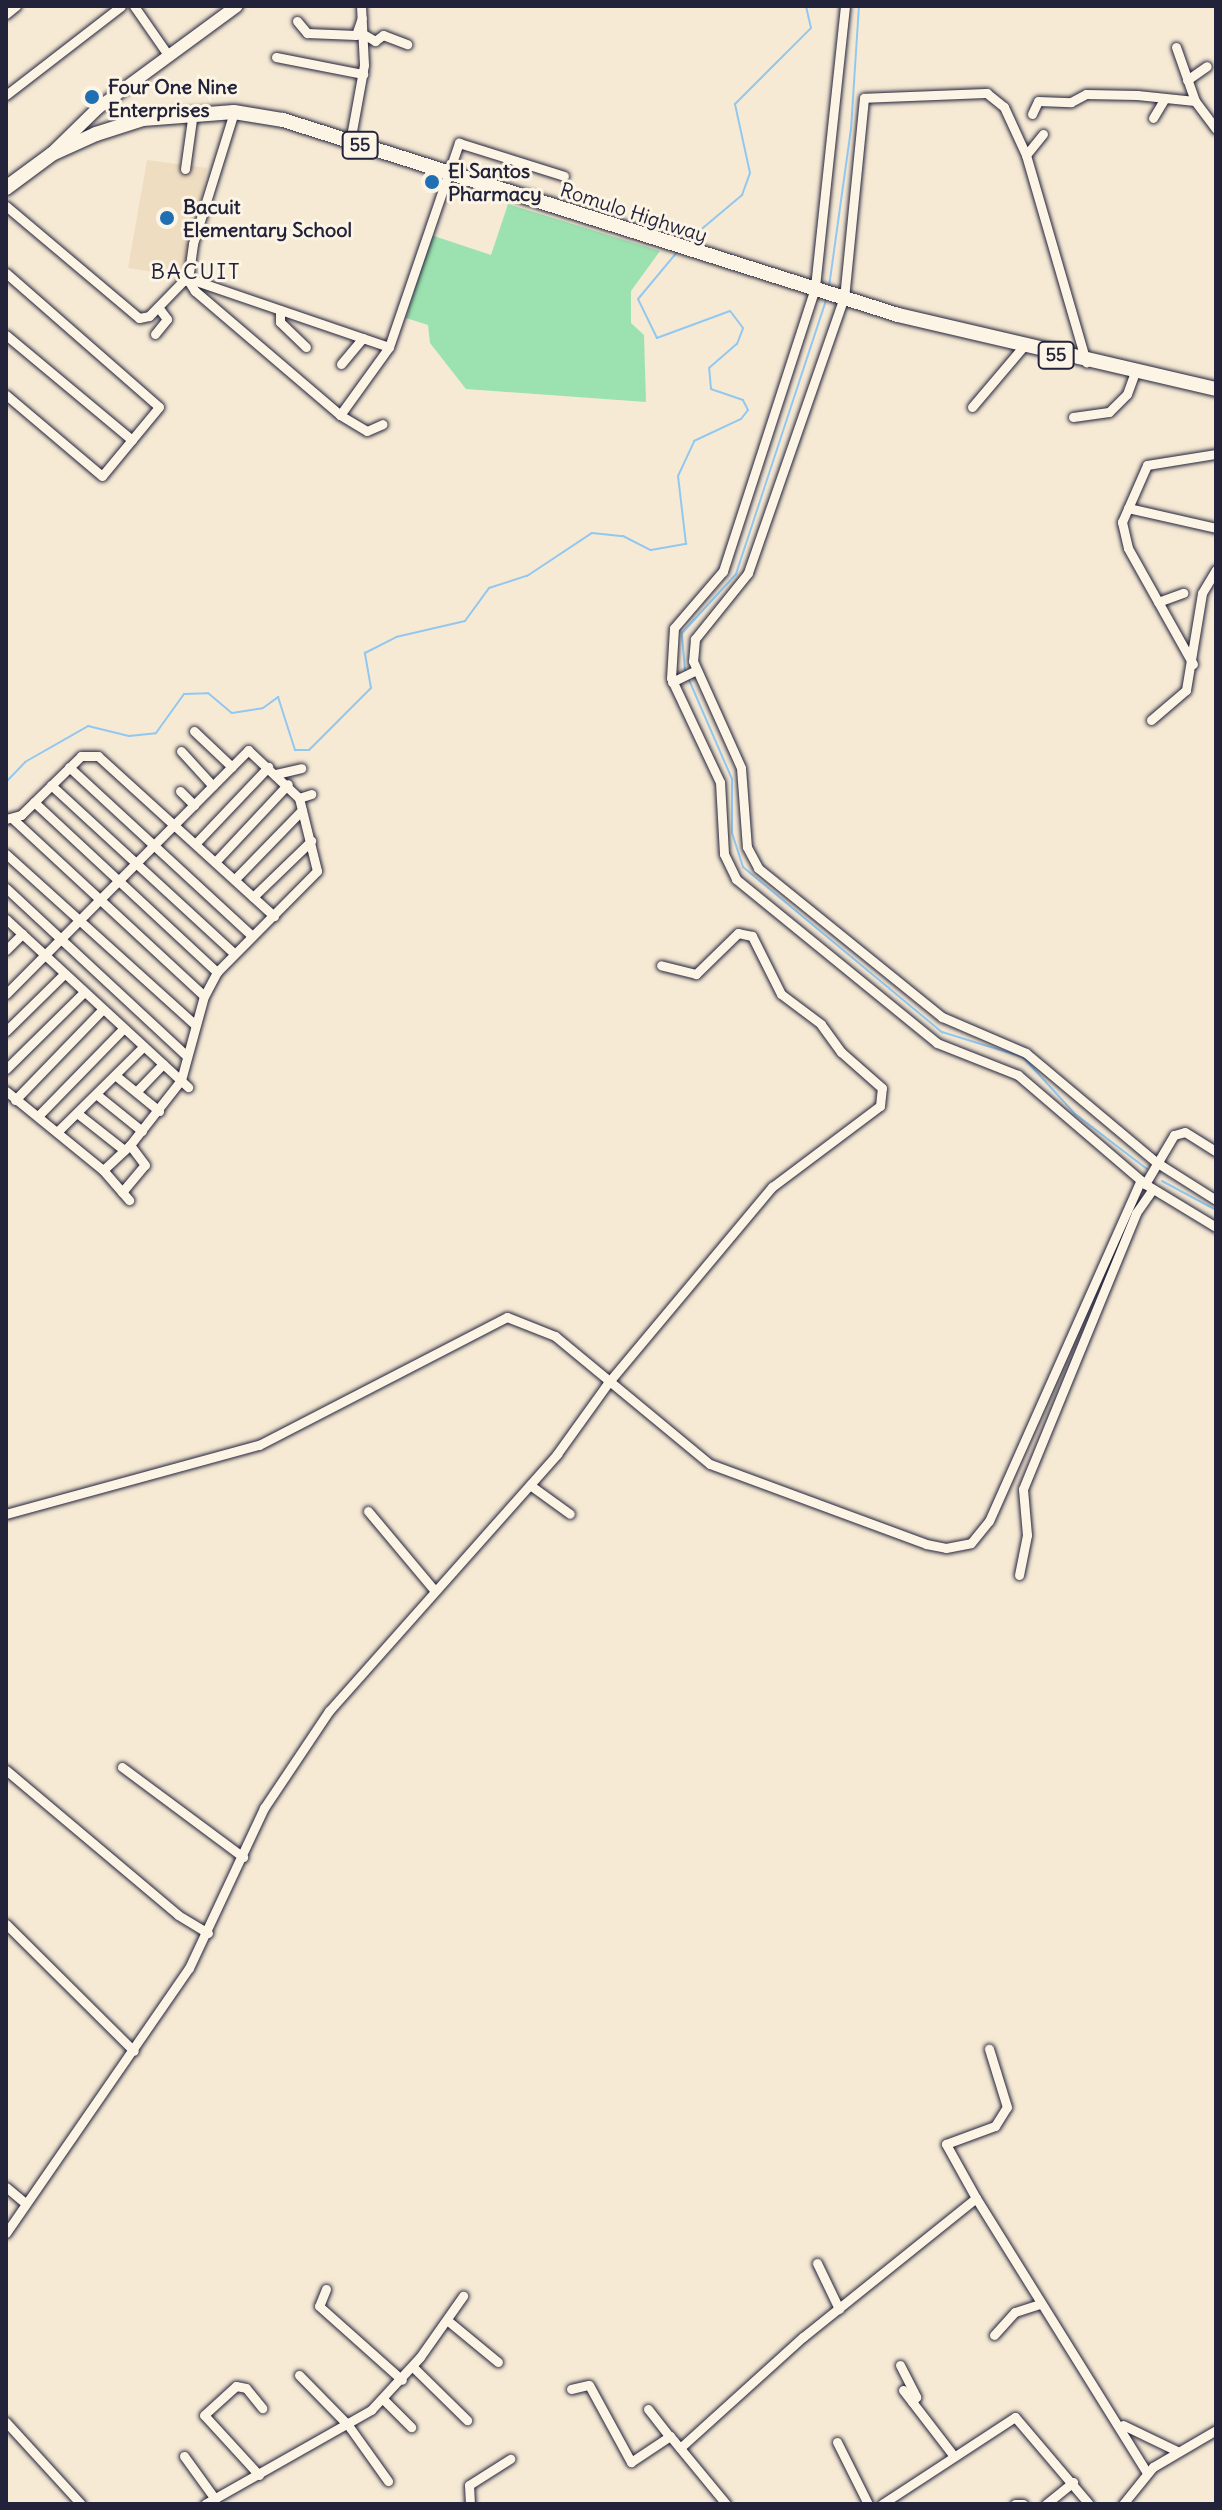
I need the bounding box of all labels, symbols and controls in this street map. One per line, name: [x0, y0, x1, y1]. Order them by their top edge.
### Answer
place label: Four One Nine Enterprises: [108, 74, 237, 121]
marker: Four One Nine Enterprises: [83, 88, 101, 106]
road number: 55: [340, 131, 380, 159]
place label: El Santos Pharmacy: [448, 158, 542, 205]
marker: El Santos Pharmacy: [423, 173, 441, 191]
street label: Romulo Highway: [557, 177, 711, 247]
place label: Bacuit Elementary School: [183, 194, 352, 241]
marker: Bacuit Elementary School: [158, 209, 176, 227]
district label: BACUIT: [150, 259, 242, 285]
road number: 55: [1036, 341, 1076, 369]

